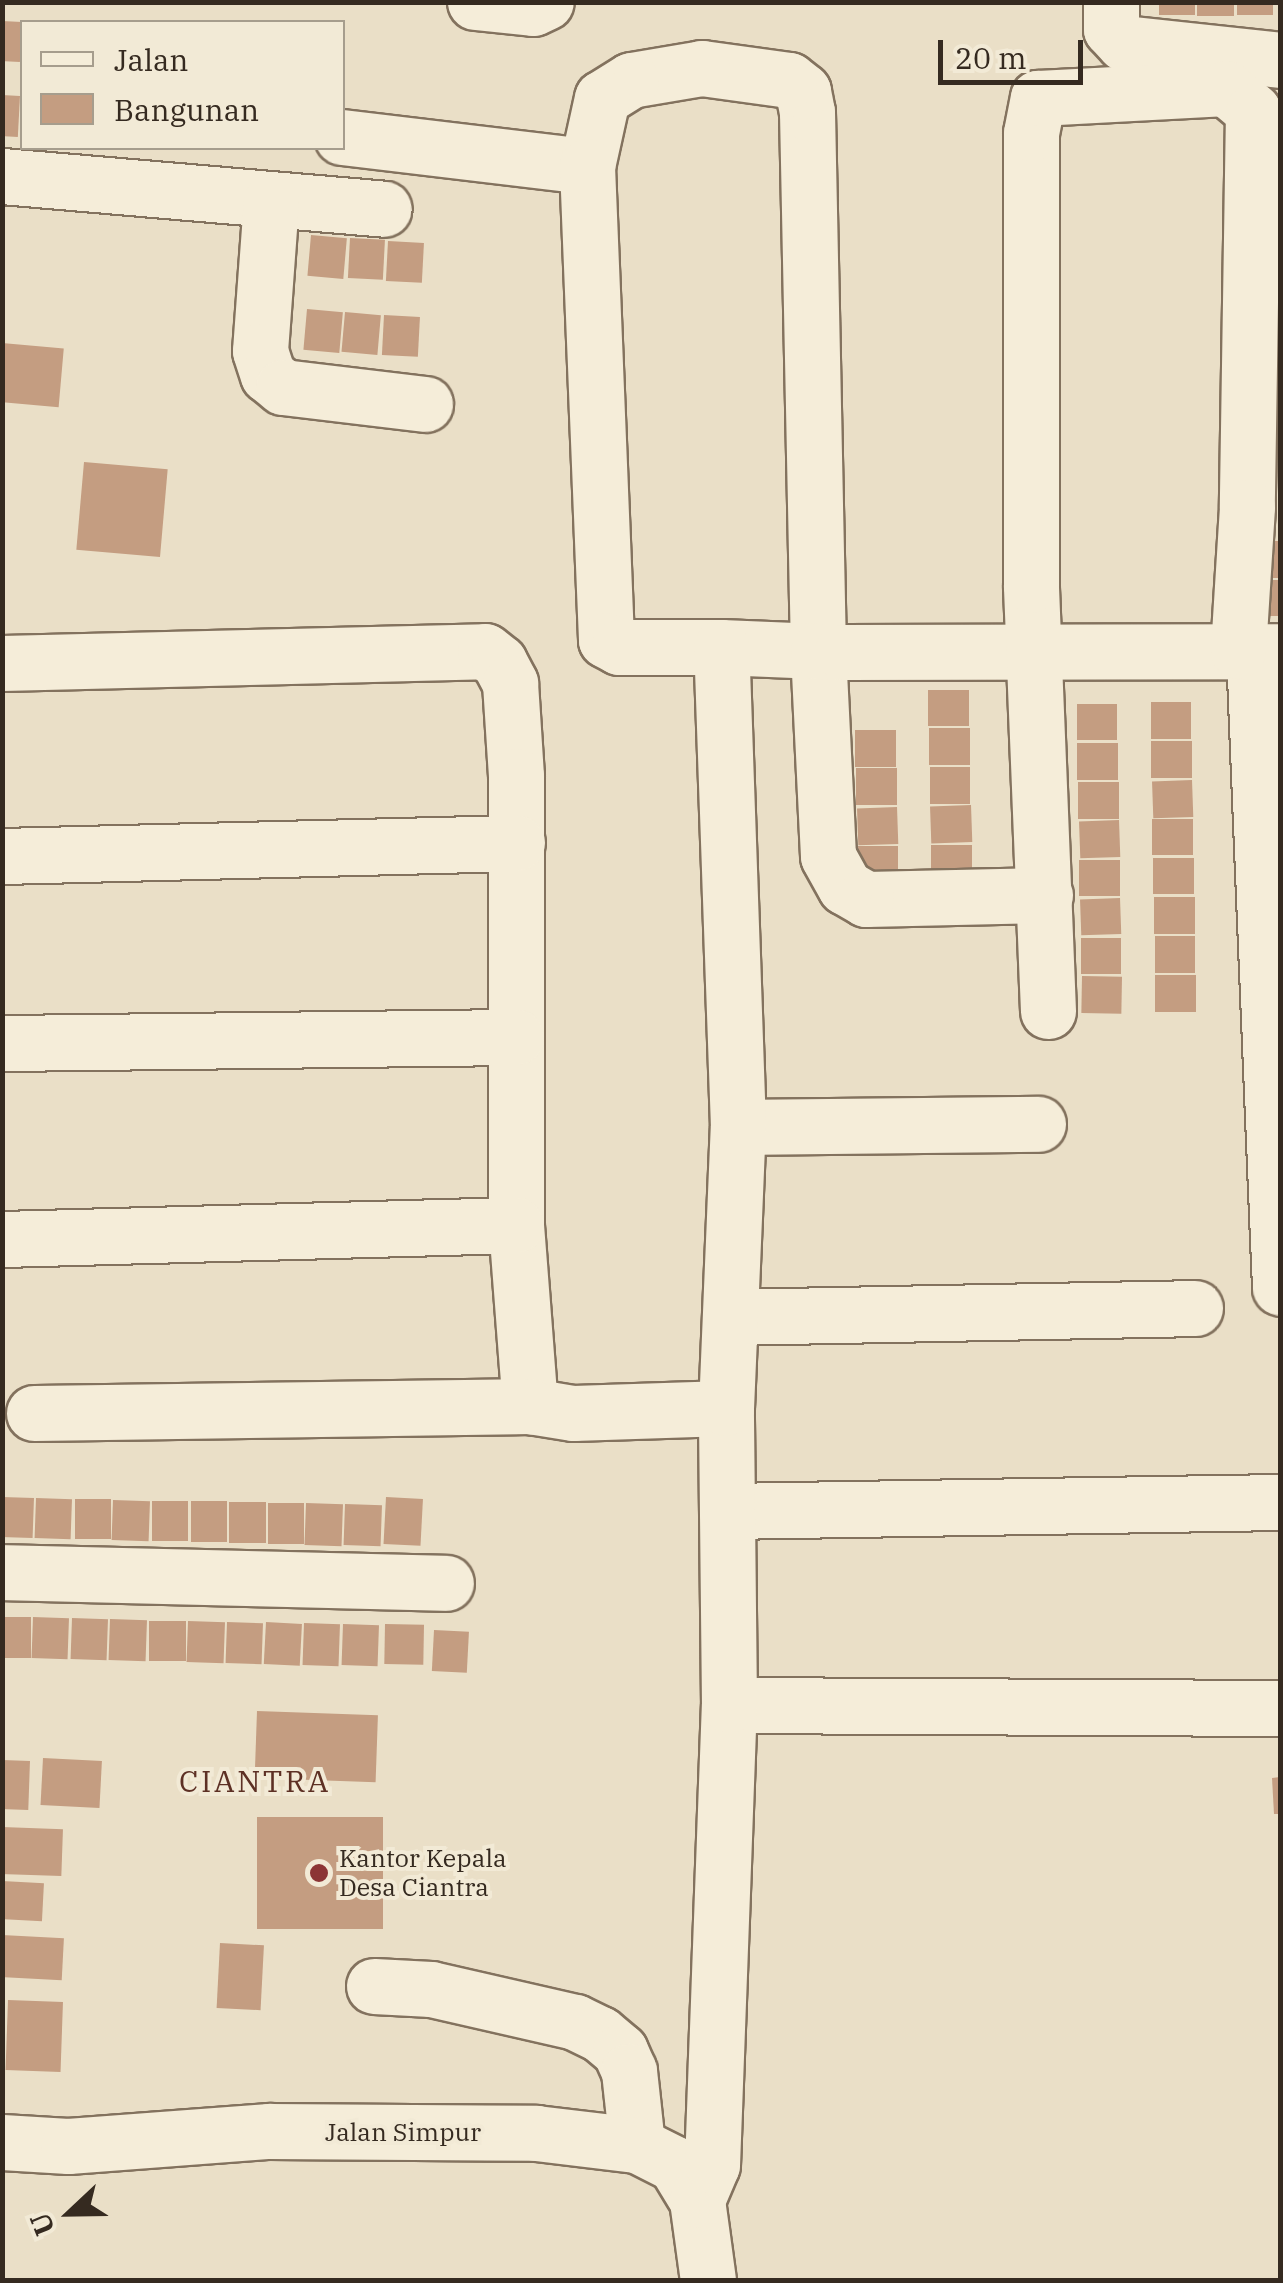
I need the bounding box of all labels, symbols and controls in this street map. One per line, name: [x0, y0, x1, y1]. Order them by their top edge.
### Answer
legend: [20, 20, 345, 150]
scale bar: [943, 20, 1088, 82]
text: 20 m: [955, 38, 1027, 77]
text: Jalan: [114, 40, 189, 79]
text: Bangunan: [114, 90, 259, 129]
district label: CIANTRA: [179, 1763, 331, 1799]
place label: Kantor Kepala Desa Ciantra: [339, 1844, 507, 1903]
marker: Kantor Kepala Desa Ciantra: [308, 1862, 330, 1884]
street label: Jalan Simpur: [325, 2117, 481, 2147]
north arrow: [20, 2163, 120, 2263]
text: U: [21, 2208, 63, 2241]

